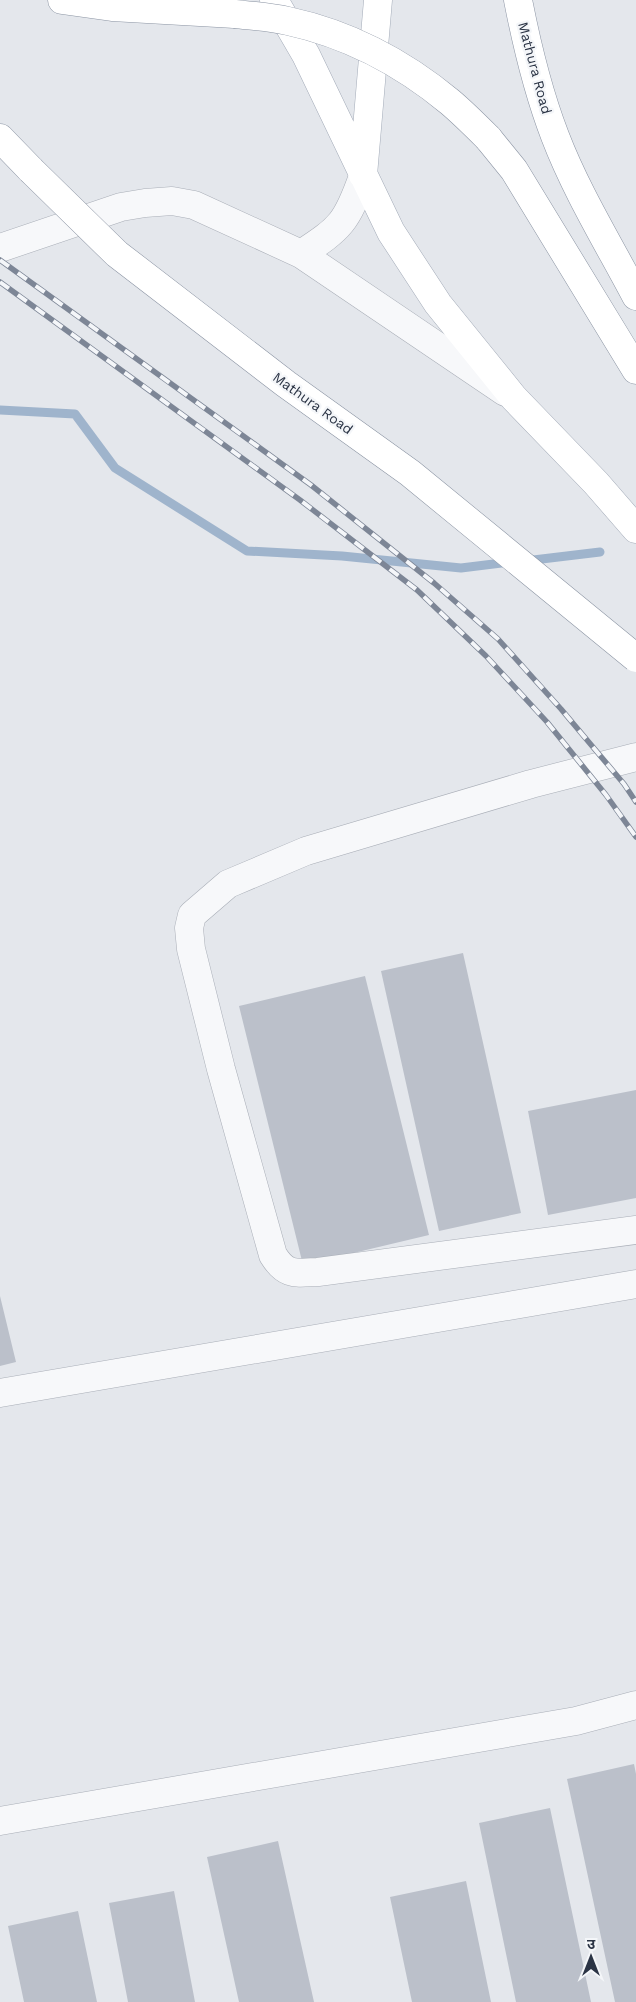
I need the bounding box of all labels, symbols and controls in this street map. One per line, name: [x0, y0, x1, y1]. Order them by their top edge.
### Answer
street label: Mathura Road: [515, 20, 555, 116]
street label: Mathura Road: [270, 369, 356, 437]
north arrow: [566, 1932, 616, 1982]
text: उ: [587, 1936, 596, 1952]

